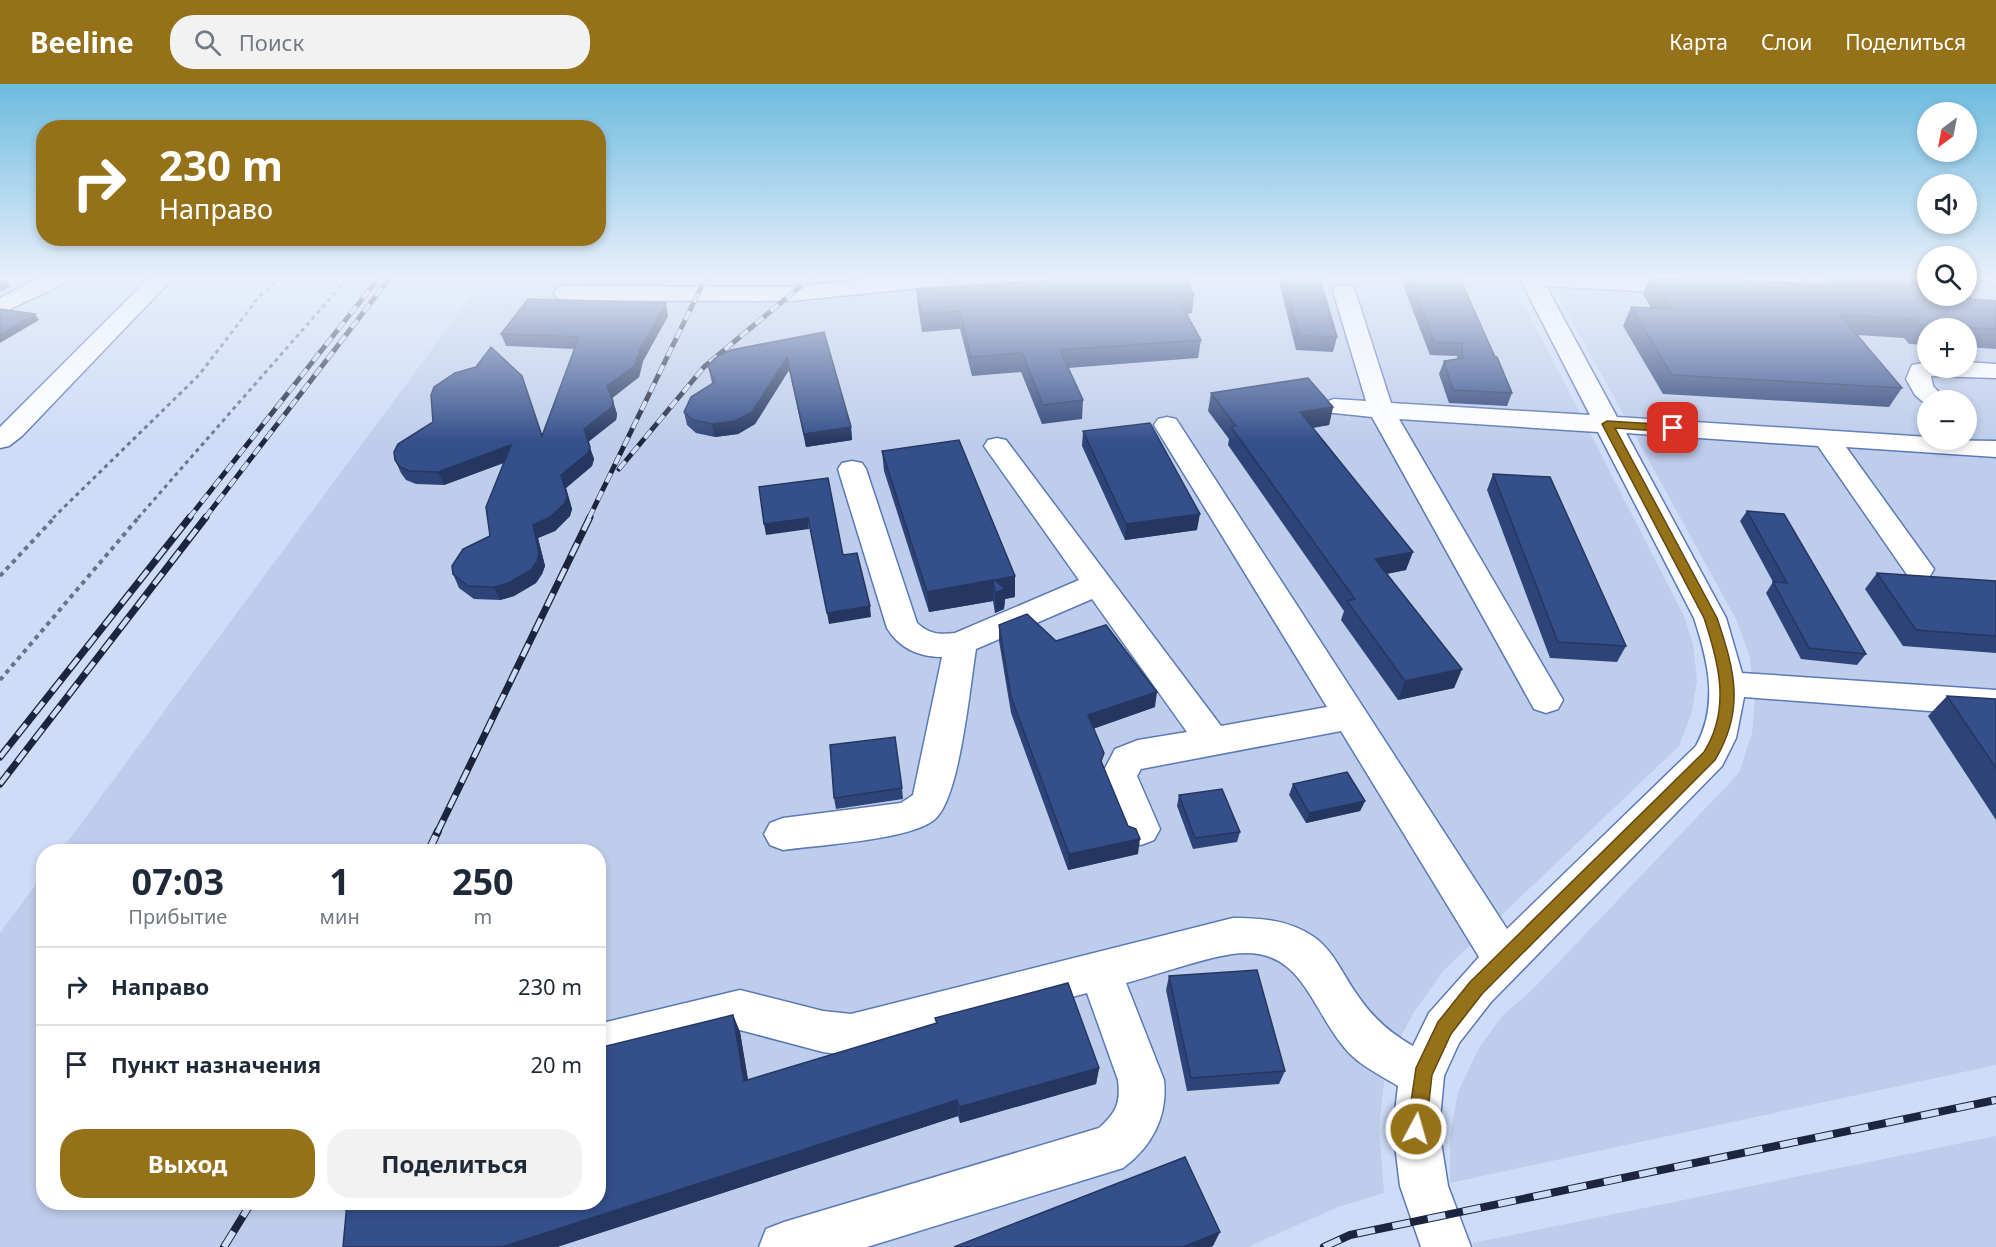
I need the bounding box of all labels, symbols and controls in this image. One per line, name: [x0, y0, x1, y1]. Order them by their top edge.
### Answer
search box: [170, 15, 590, 69]
text: Beeline: [30, 23, 134, 61]
icon: search: [191, 26, 224, 59]
text: Поиск: [239, 27, 304, 57]
text: Карта: [1669, 28, 1728, 56]
text: Слои: [1761, 28, 1812, 56]
text: Поделиться: [1845, 28, 1966, 56]
north arrow: [1917, 102, 1977, 162]
map controls: [1917, 102, 1977, 450]
text: 230 m: [159, 136, 283, 193]
icon: right: [60, 144, 138, 222]
button: sound: [1917, 174, 1977, 234]
text: Направо: [159, 190, 273, 227]
button: search: [1917, 246, 1977, 306]
button: +: [1917, 318, 1977, 378]
button: −: [1917, 390, 1977, 450]
pin: [1647, 402, 1698, 453]
icon: arrive: [1656, 411, 1689, 444]
text: 07:03: [132, 857, 224, 906]
text: 1: [329, 857, 350, 906]
text: 250: [452, 857, 514, 906]
text: Прибытие: [128, 903, 227, 930]
text: мин: [320, 903, 360, 930]
text: m: [473, 903, 492, 930]
icon: right: [60, 970, 93, 1003]
text: Направо: [111, 971, 209, 1001]
text: 230 m: [518, 971, 582, 1001]
icon: arrive: [60, 1048, 93, 1081]
text: Пункт назначения: [111, 1049, 321, 1079]
text: 20 m: [531, 1049, 582, 1079]
position arrow: [1384, 1097, 1448, 1161]
button: Выход: [60, 1129, 315, 1198]
button: Поделиться: [327, 1129, 582, 1198]

